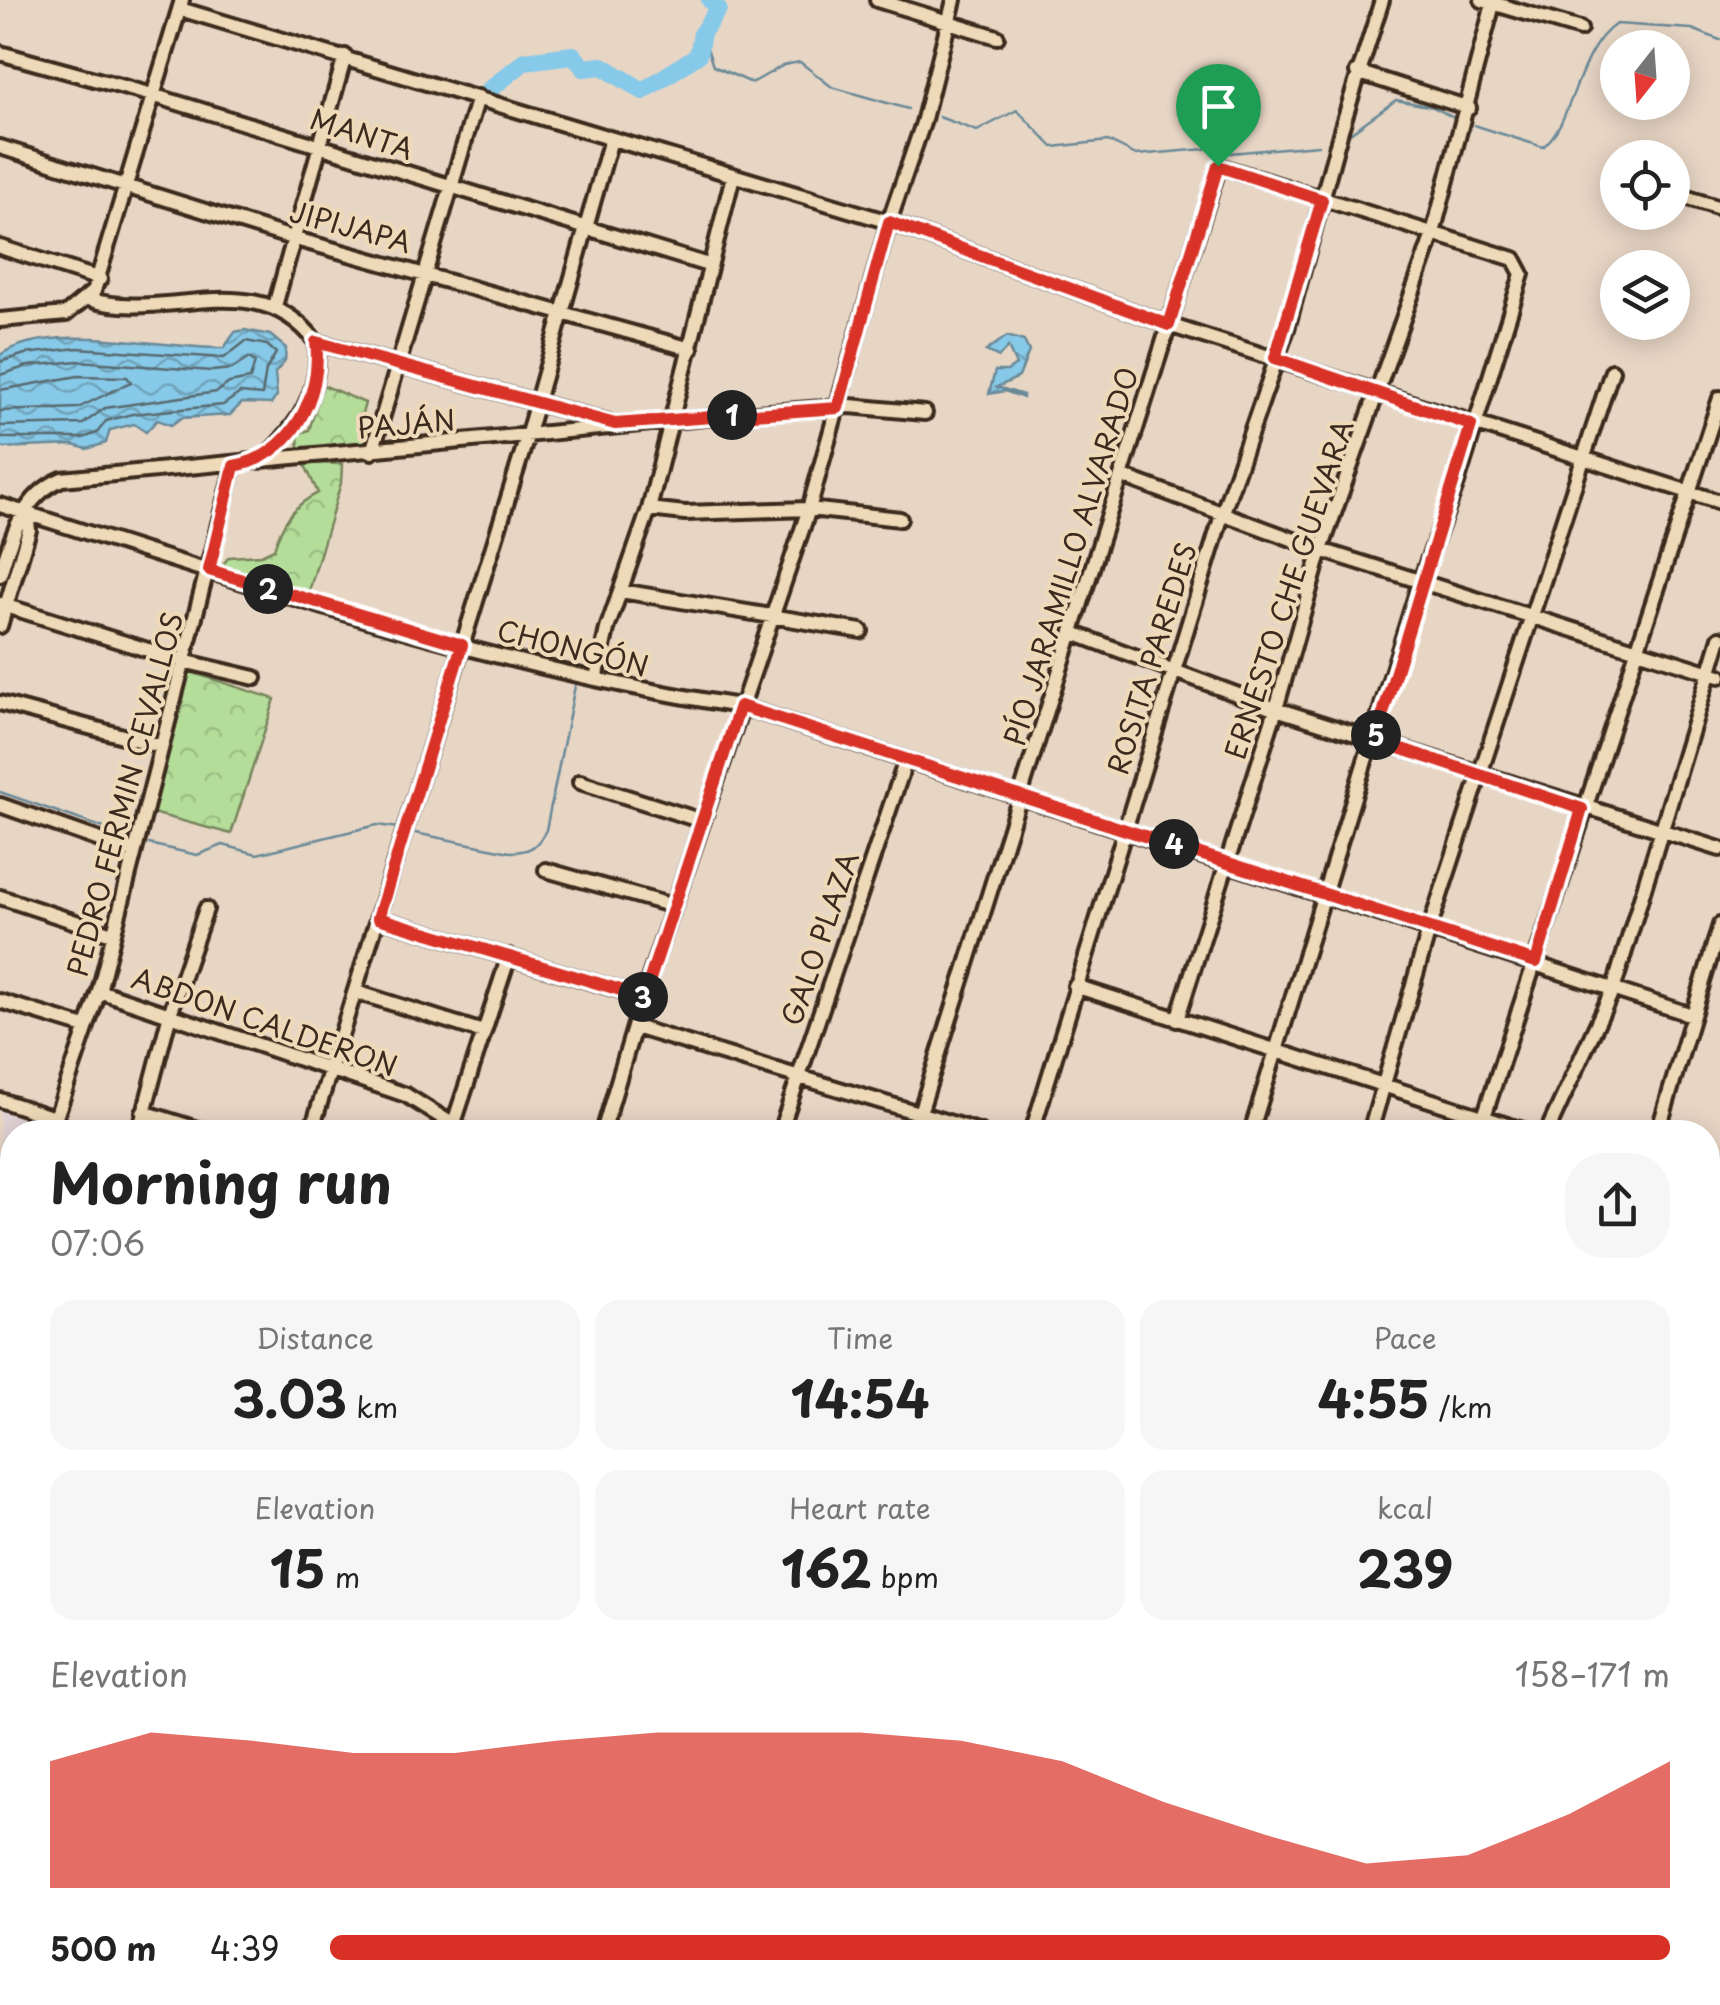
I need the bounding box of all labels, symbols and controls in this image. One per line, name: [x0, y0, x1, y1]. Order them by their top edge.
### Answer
north arrow: [1600, 30, 1690, 120]
map controls: [1600, 30, 1690, 340]
pin: [1176, 64, 1261, 167]
icon: arrive: [1191, 79, 1246, 134]
street label: MANTA: [305, 96, 419, 170]
button: locate: [1600, 140, 1690, 230]
street label: JIPIJAPA: [285, 189, 417, 263]
button: layers: [1600, 250, 1690, 340]
street label: PÍO JARAMILLO ALVARADO: [992, 362, 1148, 750]
pin: 1: [707, 390, 757, 440]
text: 1: [725, 393, 739, 436]
street label: PAJÁN: [355, 397, 457, 449]
street label: ERNESTO CHE GUEVARA: [1213, 414, 1363, 764]
street label: ROSITA PAREDES: [1095, 537, 1207, 779]
pin: 2: [243, 564, 293, 614]
text: 2: [258, 567, 278, 610]
street label: PEDRO FERMIN CEVALLOS: [55, 607, 193, 981]
street label: CHONGÓN: [493, 607, 653, 687]
pin: 5: [1351, 710, 1401, 760]
text: 5: [1367, 713, 1385, 756]
pin: 4: [1149, 819, 1199, 869]
text: 4: [1164, 822, 1184, 865]
street label: GALO PLAZA: [769, 845, 869, 1031]
street label: ABDON CALDERON: [126, 955, 404, 1087]
pin: 3: [618, 972, 668, 1022]
text: 3: [634, 975, 652, 1018]
text: Morning run: [50, 1140, 392, 1223]
button: share: [1565, 1153, 1670, 1258]
text: 07:06: [50, 1219, 145, 1267]
text: Distance: [256, 1316, 374, 1359]
text: Time: [827, 1316, 893, 1359]
text: Pace: [1373, 1316, 1437, 1359]
text: 3.03: [232, 1359, 347, 1435]
text: 14:54: [791, 1359, 929, 1435]
text: 4:55: [1318, 1359, 1430, 1435]
text: km: [347, 1385, 398, 1428]
text: /km: [1430, 1385, 1492, 1428]
text: Elevation: [255, 1486, 375, 1529]
text: Heart rate: [789, 1486, 931, 1529]
text: kcal: [1377, 1486, 1433, 1529]
text: 15: [270, 1529, 326, 1605]
text: 162: [781, 1529, 872, 1605]
text: 239: [1357, 1529, 1453, 1605]
text: m: [326, 1555, 360, 1598]
text: bpm: [872, 1555, 939, 1598]
text: Elevation: [50, 1650, 188, 1698]
text: 158–171 m: [1515, 1650, 1670, 1698]
text: 500 m: [50, 1924, 156, 1972]
text: 4:39: [210, 1924, 279, 1972]

